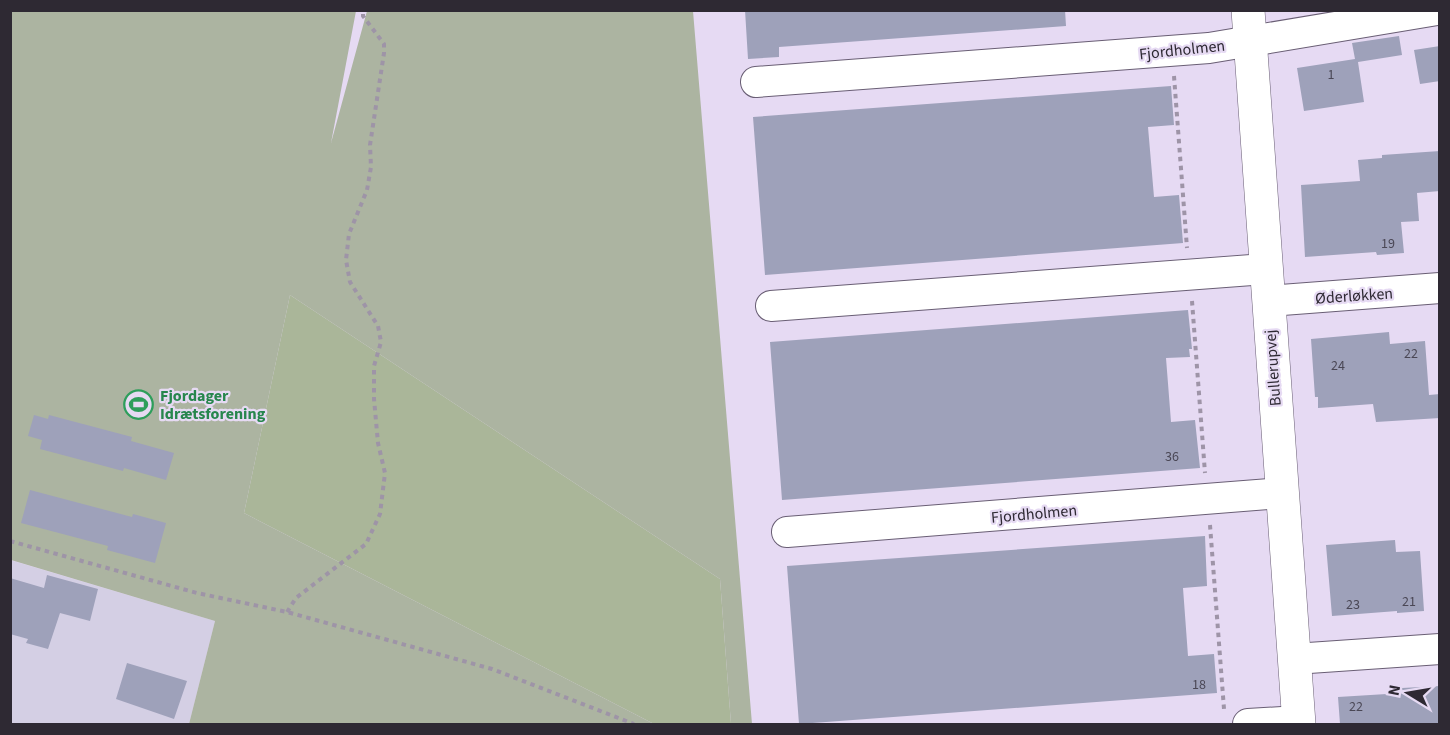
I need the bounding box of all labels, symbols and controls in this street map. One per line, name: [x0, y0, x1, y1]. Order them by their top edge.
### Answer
street label: Fjordholmen: [1138, 35, 1226, 65]
house number: 1: [1328, 65, 1335, 85]
house number: 19: [1381, 234, 1395, 254]
street label: Øderløkken: [1314, 282, 1394, 310]
street label: Bullerupvej: [1259, 329, 1287, 407]
house number: 22: [1404, 344, 1418, 364]
house number: 24: [1331, 356, 1345, 376]
place label: Fjordager Idrætsforening: [160, 385, 266, 425]
sports icon: Fjordager Idrætsforening: [123, 388, 155, 420]
house number: 36: [1165, 447, 1179, 467]
street label: Fjordholmen: [990, 499, 1078, 529]
house number: 21: [1402, 592, 1416, 612]
house number: 23: [1346, 595, 1360, 615]
north arrow: [1378, 663, 1438, 723]
house number: 18: [1192, 675, 1206, 695]
text: N: [1382, 683, 1406, 698]
house number: 22: [1349, 697, 1363, 717]

